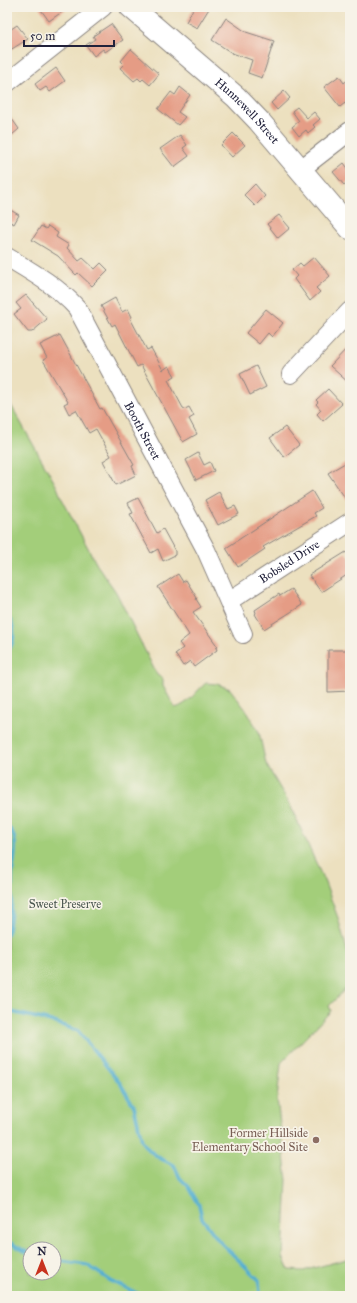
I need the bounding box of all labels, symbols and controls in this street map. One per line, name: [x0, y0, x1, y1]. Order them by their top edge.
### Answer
scale bar: [24, 22, 114, 48]
text: 50 m: [30, 29, 55, 43]
street label: Hunnewell Street: [212, 75, 283, 147]
street label: Booth Street: [121, 399, 164, 463]
street label: Bobsled Drive: [257, 537, 322, 586]
park label: Sweet Preserve: [29, 897, 101, 911]
place label: Former Hillside Elementary School Site: [192, 1126, 308, 1154]
marker: Former Hillside Elementary School Site: [311, 1135, 321, 1145]
north arrow: [22, 1241, 62, 1281]
text: N: [37, 1245, 47, 1258]

